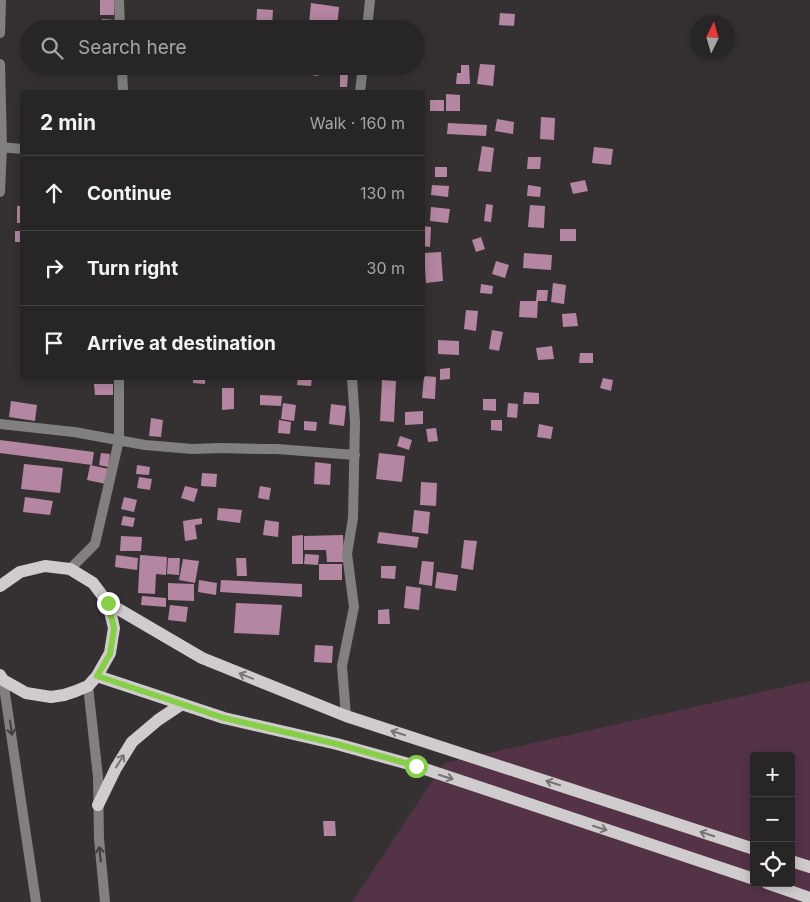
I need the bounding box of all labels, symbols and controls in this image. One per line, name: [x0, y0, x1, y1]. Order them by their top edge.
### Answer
north arrow: [690, 15, 735, 60]
search box: [20, 20, 425, 75]
icon: search: [38, 34, 66, 62]
text: Search here: [78, 36, 187, 59]
text: 2 min: [40, 110, 96, 135]
text: Walk · 160 m: [310, 113, 405, 133]
icon: ahead: [40, 179, 68, 207]
text: Continue: [87, 182, 172, 205]
text: 130 m: [360, 183, 405, 203]
icon: right: [40, 254, 68, 282]
text: Turn right: [87, 257, 178, 280]
text: 30 m: [367, 258, 405, 278]
icon: arrive: [40, 329, 68, 357]
text: Arrive at destination: [87, 332, 276, 355]
route end: [97, 592, 120, 615]
one-way arrow: [239, 671, 254, 680]
one-way arrow: [6, 720, 16, 736]
one-way arrow: [391, 728, 407, 737]
map controls: [750, 752, 795, 887]
button: +: [750, 752, 795, 797]
one-way arrow: [115, 755, 125, 769]
route start: [405, 755, 428, 778]
one-way arrow: [438, 772, 454, 782]
one-way arrow: [545, 778, 561, 788]
button: −: [750, 797, 795, 842]
one-way arrow: [592, 824, 608, 833]
one-way arrow: [700, 828, 716, 838]
button: locate: [750, 842, 795, 887]
one-way arrow: [95, 846, 105, 862]

